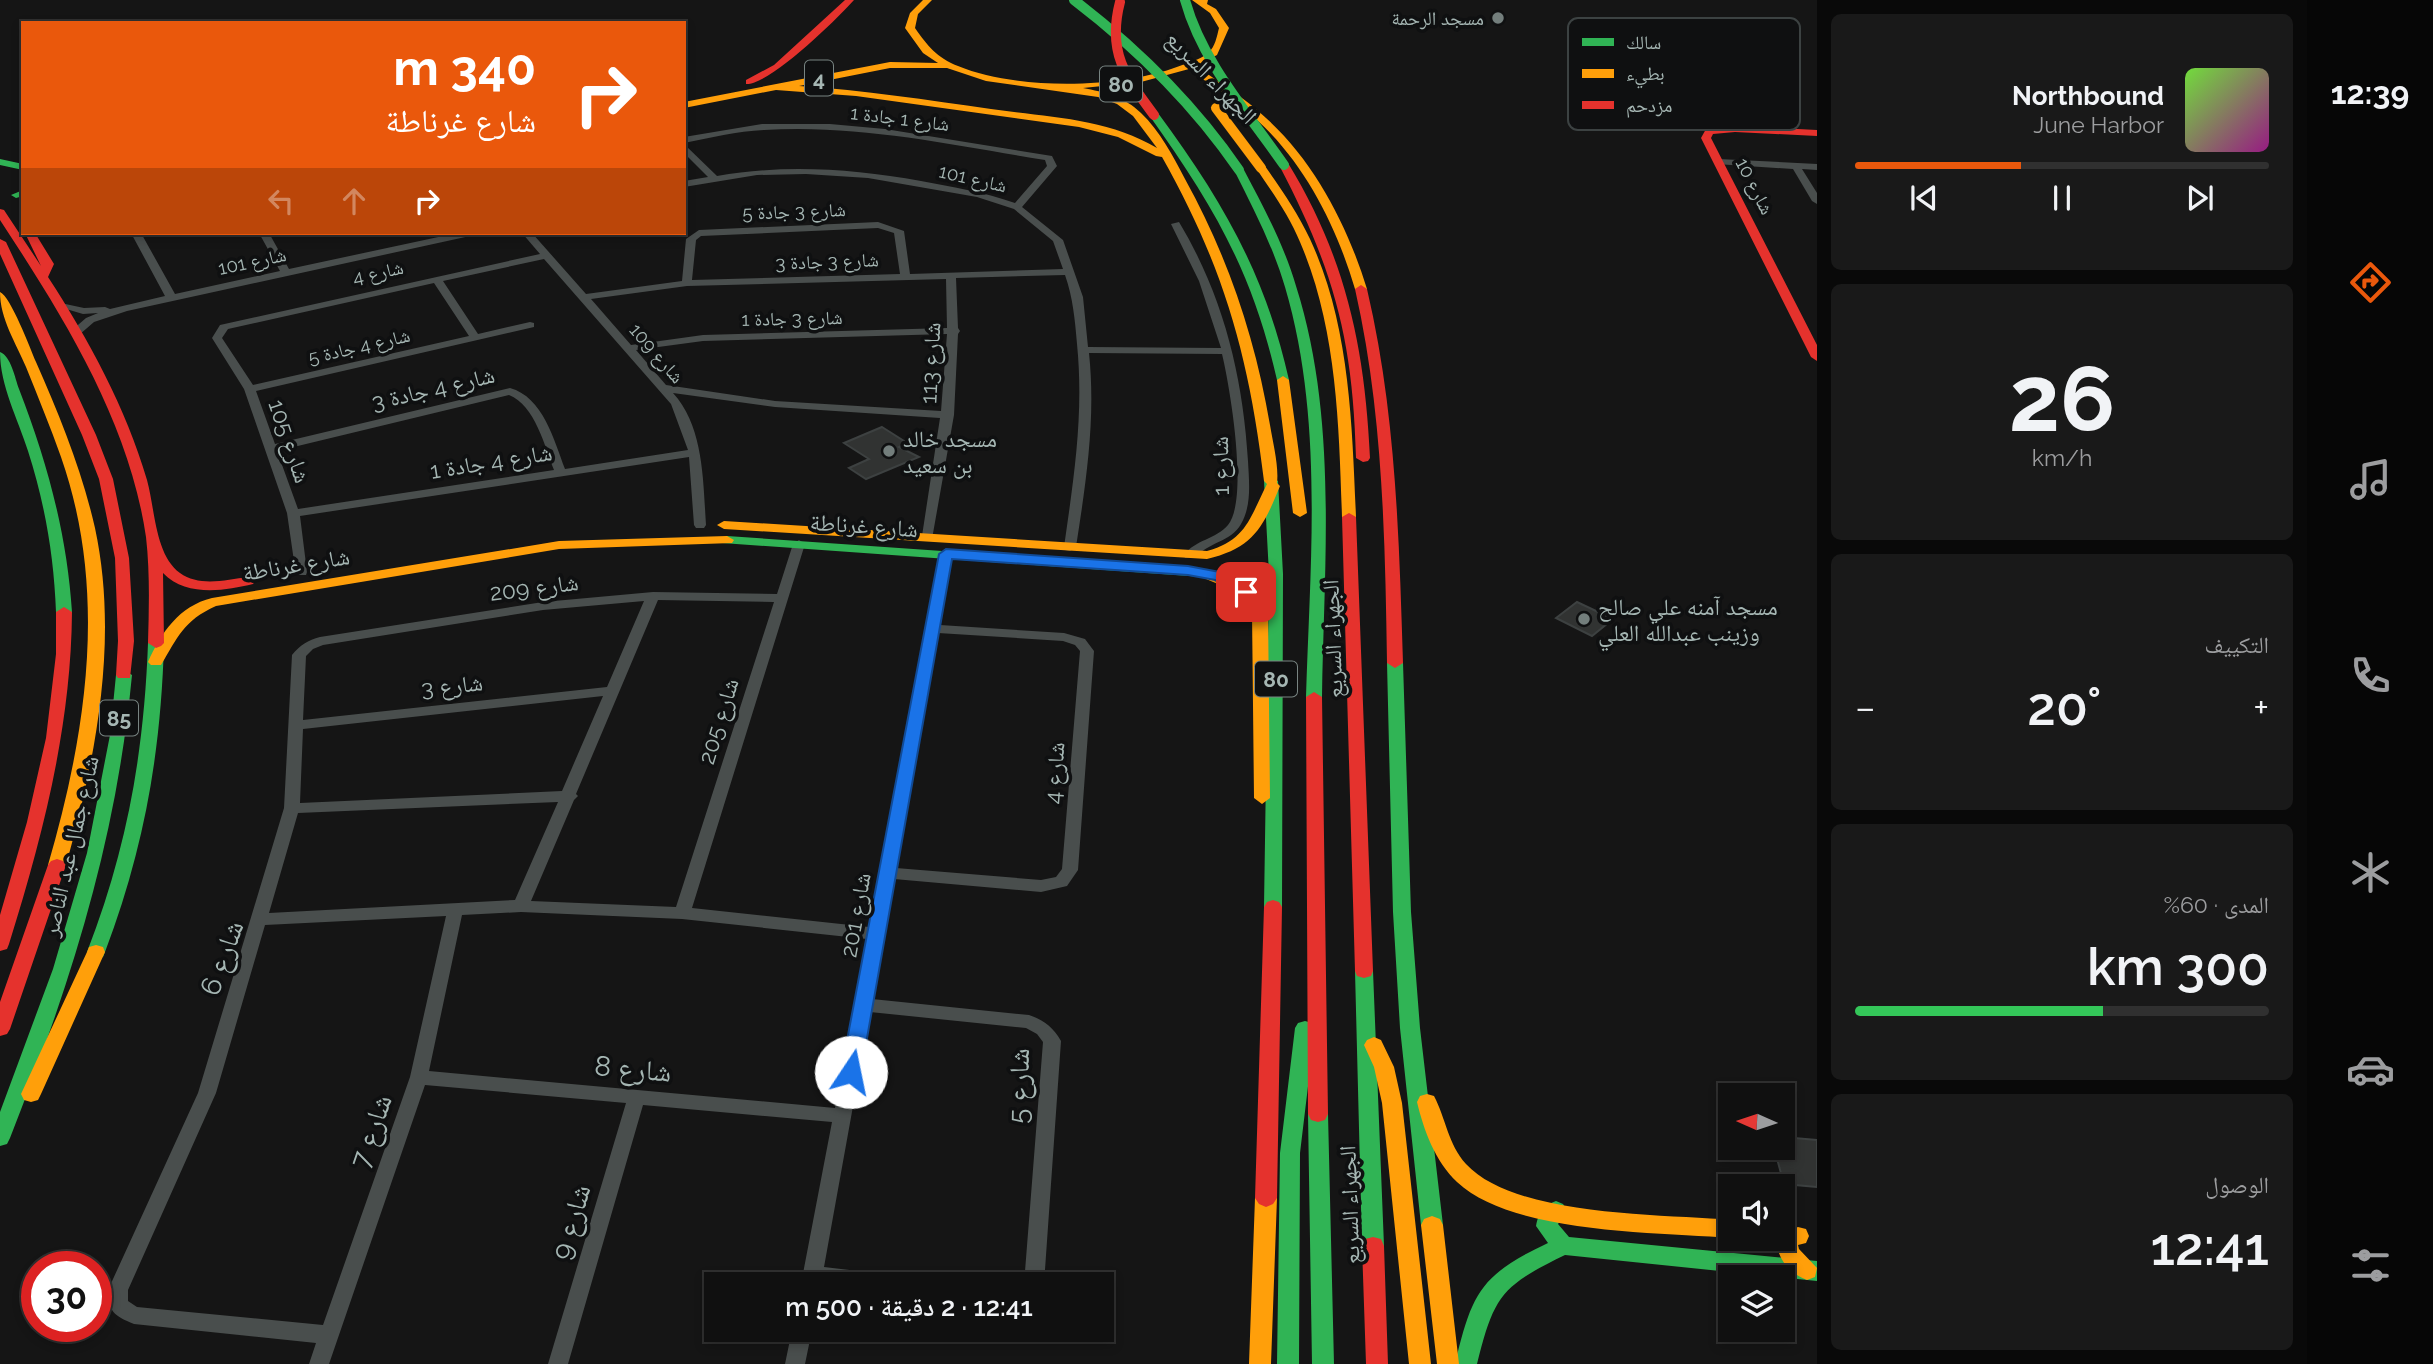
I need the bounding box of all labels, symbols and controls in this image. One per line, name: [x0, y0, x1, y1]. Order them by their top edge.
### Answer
place label: مسجد الرحمة: [1391, 7, 1484, 30]
marker: مسجد الرحمة: [1490, 10, 1506, 26]
legend: [1568, 18, 1800, 130]
street label: الجهراء السريع: [1160, 25, 1263, 131]
text: سالك: [1626, 31, 1661, 53]
text: 340 m: [393, 39, 536, 96]
icon: right: [560, 49, 651, 140]
road number: 4: [805, 60, 833, 96]
text: بطيء: [1626, 62, 1665, 89]
road number: 80: [1100, 66, 1142, 102]
text: 12:39: [2331, 74, 2409, 111]
text: Northbound: [2012, 81, 2164, 111]
text: مزدحم: [1626, 94, 1672, 118]
street label: شارع 1 جادة 1: [849, 101, 951, 136]
text: شارع غرناطة: [385, 102, 536, 139]
text: June Harbor: [2033, 111, 2164, 138]
street label: شارع 10: [1731, 154, 1779, 219]
street label: شارع 101: [937, 160, 1009, 197]
icon: previous: [1905, 179, 1943, 217]
icon: pause: [2043, 179, 2081, 217]
icon: next: [2181, 179, 2219, 217]
icon: left: [262, 182, 300, 220]
icon: ahead: [335, 182, 373, 220]
icon: right: [408, 182, 446, 220]
street label: شارع 3 جادة 5: [742, 198, 846, 225]
street label: شارع 101: [216, 243, 288, 280]
street label: شارع 3 جادة 3: [775, 248, 879, 275]
street label: شارع 4: [351, 256, 406, 289]
icon: directions: [2346, 258, 2395, 307]
street label: شارع 3 جادة 1: [741, 306, 843, 331]
street label: شارع 109: [624, 319, 689, 388]
street label: شارع 113: [914, 322, 948, 405]
street label: شارع 4 جادة 5: [306, 324, 412, 369]
text: 26: [2009, 345, 2115, 452]
street label: شارع 4 جادة 3: [369, 361, 498, 417]
street label: شارع 105: [261, 396, 317, 487]
place label: مسجد خالد بن سعيد: [903, 425, 997, 479]
street label: شارع 1: [1206, 436, 1236, 496]
street label: شارع 4 جادة 1: [428, 438, 554, 486]
marker: مسجد خالد بن سعيد: [881, 443, 897, 459]
text: km/h: [2032, 444, 2092, 471]
icon: music: [2346, 455, 2395, 504]
street label: شارع غرناطة: [809, 508, 919, 544]
street label: شارع غرناطة: [240, 542, 352, 588]
pin: [1216, 562, 1276, 622]
street label: شارع 209: [488, 568, 580, 608]
icon: arrive: [1227, 573, 1265, 611]
street label: الجهراء السريع: [1316, 579, 1350, 699]
place label: مسجد آمنه علي صالح وزينب عبدالله العلي: [1598, 593, 1778, 651]
marker: مسجد آمنه علي صالح وزينب عبدالله العلي: [1576, 611, 1592, 627]
text: التكييف: [2204, 631, 2269, 658]
icon: phone: [2346, 651, 2395, 700]
road number: 80: [1255, 662, 1297, 696]
street label: شارع 3: [420, 668, 484, 704]
street label: شارع 205: [692, 675, 746, 768]
text: 20°: [2027, 676, 2101, 737]
text: −: [1855, 685, 1875, 730]
text: +: [2253, 685, 2269, 730]
road number: 85: [100, 700, 138, 736]
street label: شارع 4: [1038, 741, 1072, 805]
street label: شارع جمال عبد الناصر: [36, 753, 106, 940]
icon: climate: [2346, 848, 2395, 897]
street label: شارع 201: [834, 871, 878, 960]
text: المدى · 60%: [2164, 891, 2269, 918]
street label: شارع 6: [193, 916, 252, 1000]
text: 300 km: [2087, 936, 2269, 997]
position arrow: [814, 1035, 888, 1109]
icon: car: [2346, 1045, 2395, 1094]
street label: شارع 5: [1002, 1048, 1037, 1124]
street label: شارع 8: [593, 1049, 673, 1090]
north arrow: [1718, 1083, 1796, 1160]
map controls: [1718, 1083, 1795, 1342]
street label: شارع 7: [343, 1090, 400, 1172]
street label: الجهراء السريع: [1333, 1145, 1367, 1265]
text: الوصول: [2205, 1171, 2269, 1198]
button: sound: [1718, 1174, 1795, 1251]
street label: شارع 9: [545, 1181, 598, 1264]
text: 12:41: [2151, 1216, 2269, 1277]
icon: filters: [2346, 1241, 2395, 1290]
speed limit sign: 30: [21, 1251, 112, 1342]
button: layers: [1718, 1265, 1795, 1342]
text: 12:41 · 2 دقيقة · 500 m: [785, 1292, 1033, 1322]

